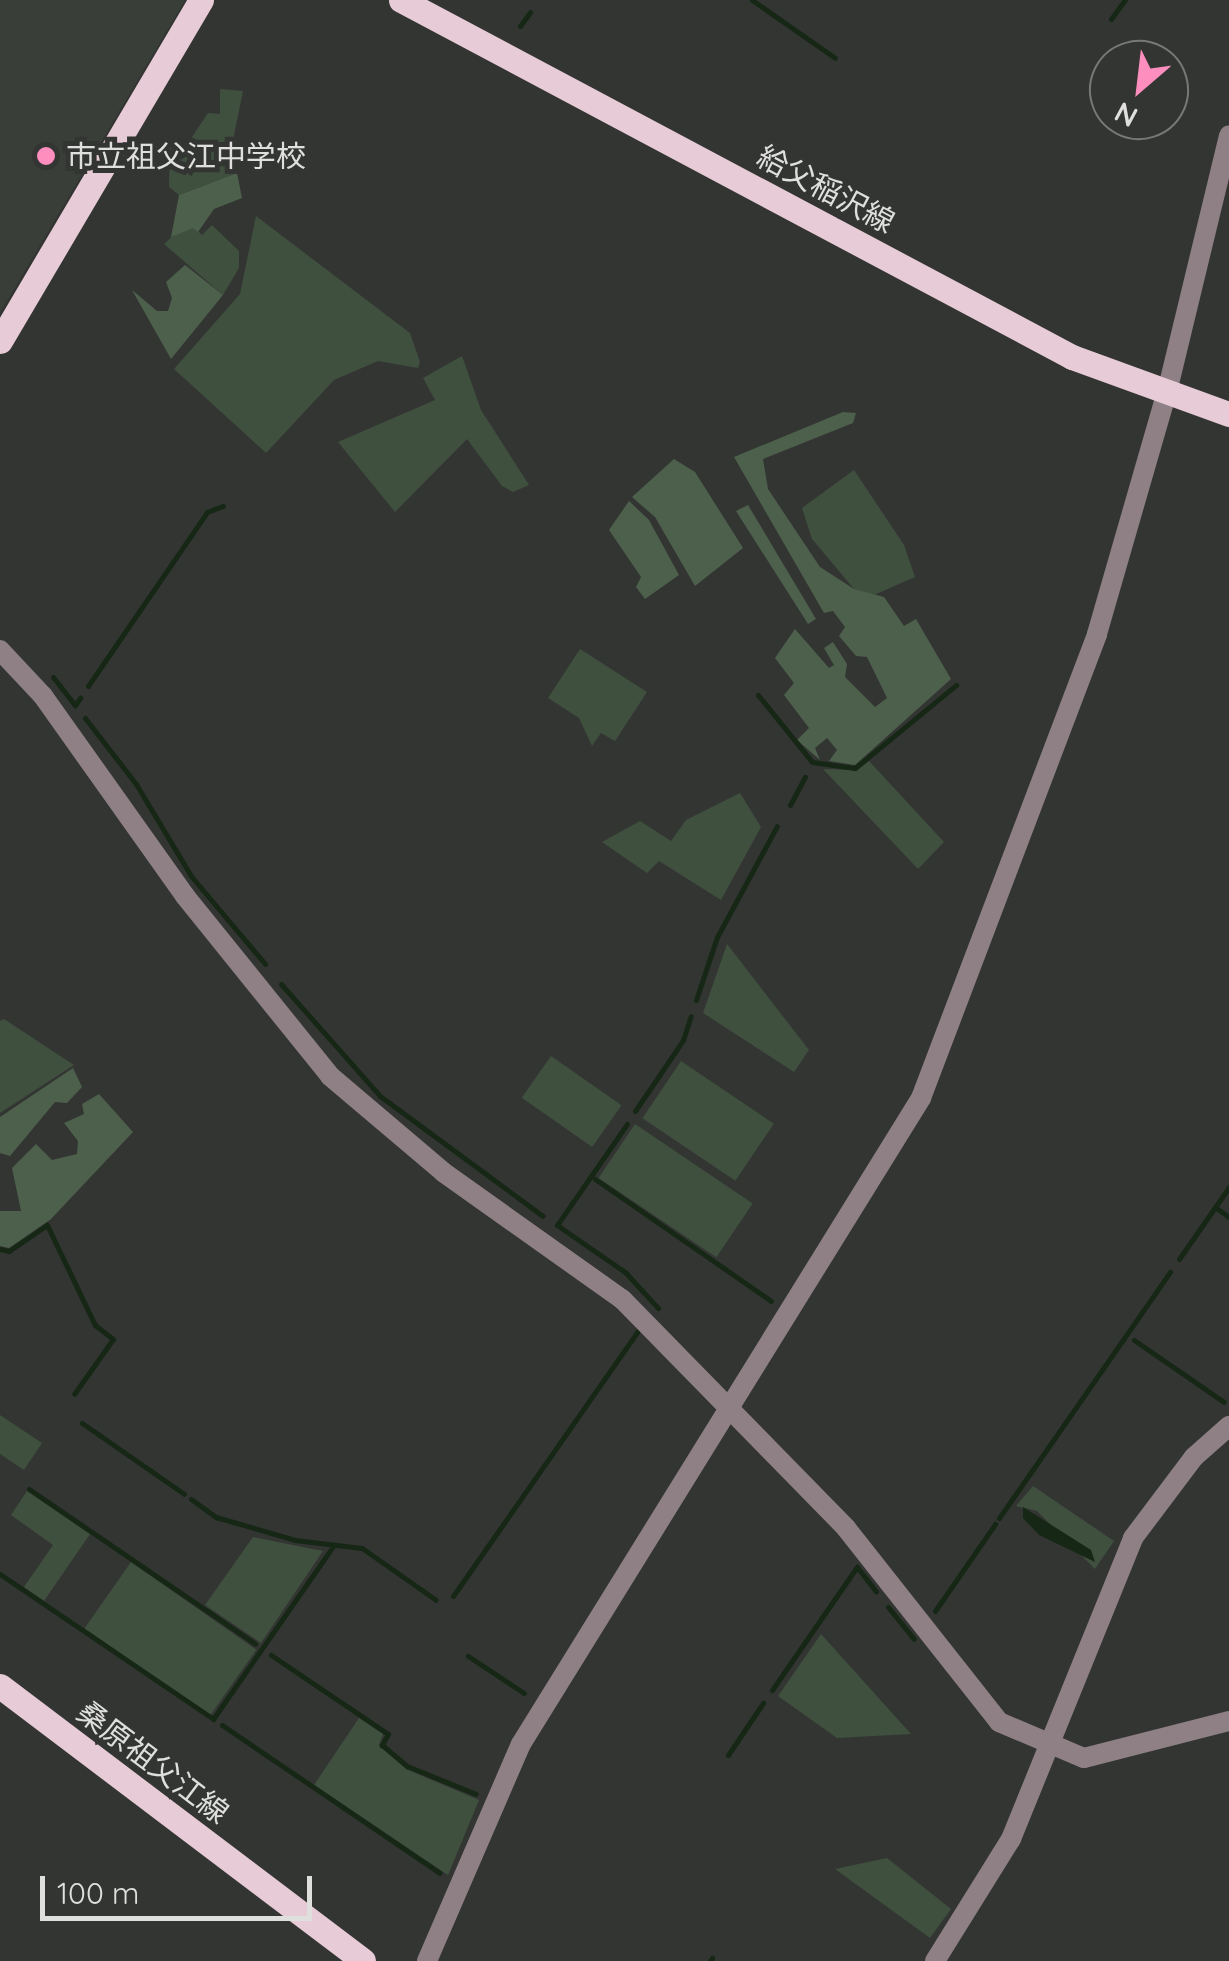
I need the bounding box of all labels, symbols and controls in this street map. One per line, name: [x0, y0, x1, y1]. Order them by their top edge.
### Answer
north arrow: [1089, 40, 1189, 140]
text: N: [1108, 95, 1143, 135]
place label: 市立祖父江中学校: [66, 138, 306, 174]
street label: 給父稲沢線: [751, 138, 901, 240]
marker: 市立祖父江中学校: [35, 145, 57, 167]
street label: 桑原祖父江線: [70, 1693, 236, 1831]
scale bar: [45, 1856, 318, 1918]
text: 100 m: [57, 1874, 139, 1912]

